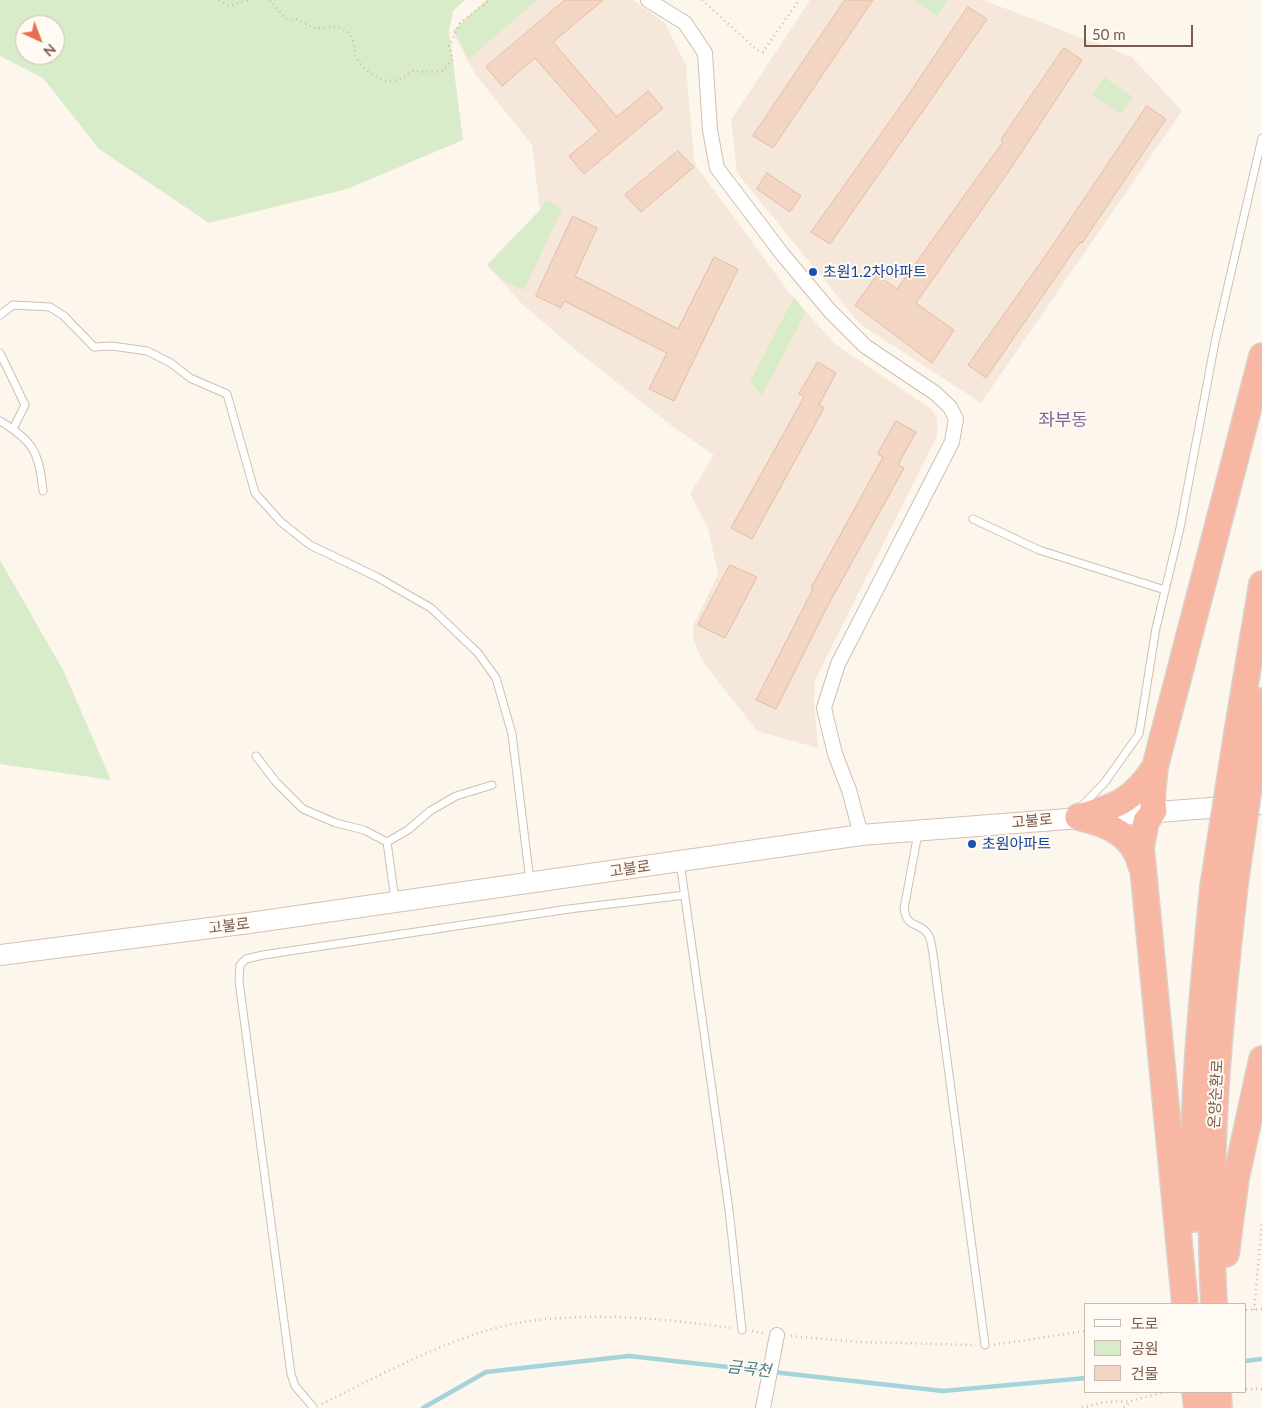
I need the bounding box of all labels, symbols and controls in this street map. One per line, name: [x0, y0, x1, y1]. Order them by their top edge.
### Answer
north arrow: [15, 15, 65, 65]
scale bar: [1087, 15, 1196, 47]
text: 50 m: [1092, 25, 1126, 43]
text: N: [40, 41, 60, 60]
place label: 초원1.2차아파트: [823, 263, 927, 281]
marker: 초원1.2차아파트: [807, 266, 819, 278]
district label: 좌부동: [1038, 409, 1088, 431]
street label: 고불로: [1011, 810, 1053, 832]
place label: 초원아파트: [982, 835, 1051, 853]
marker: 초원아파트: [966, 838, 978, 850]
street label: 고불로: [608, 857, 652, 881]
street label: 고불로: [207, 915, 251, 937]
street label: 온양순환로: [1205, 1059, 1227, 1129]
legend: [1084, 1303, 1247, 1393]
text: 도로: [1131, 1314, 1159, 1332]
text: 공원: [1131, 1339, 1159, 1357]
water label: 금곡천: [726, 1357, 772, 1381]
text: 건물: [1131, 1364, 1159, 1382]

